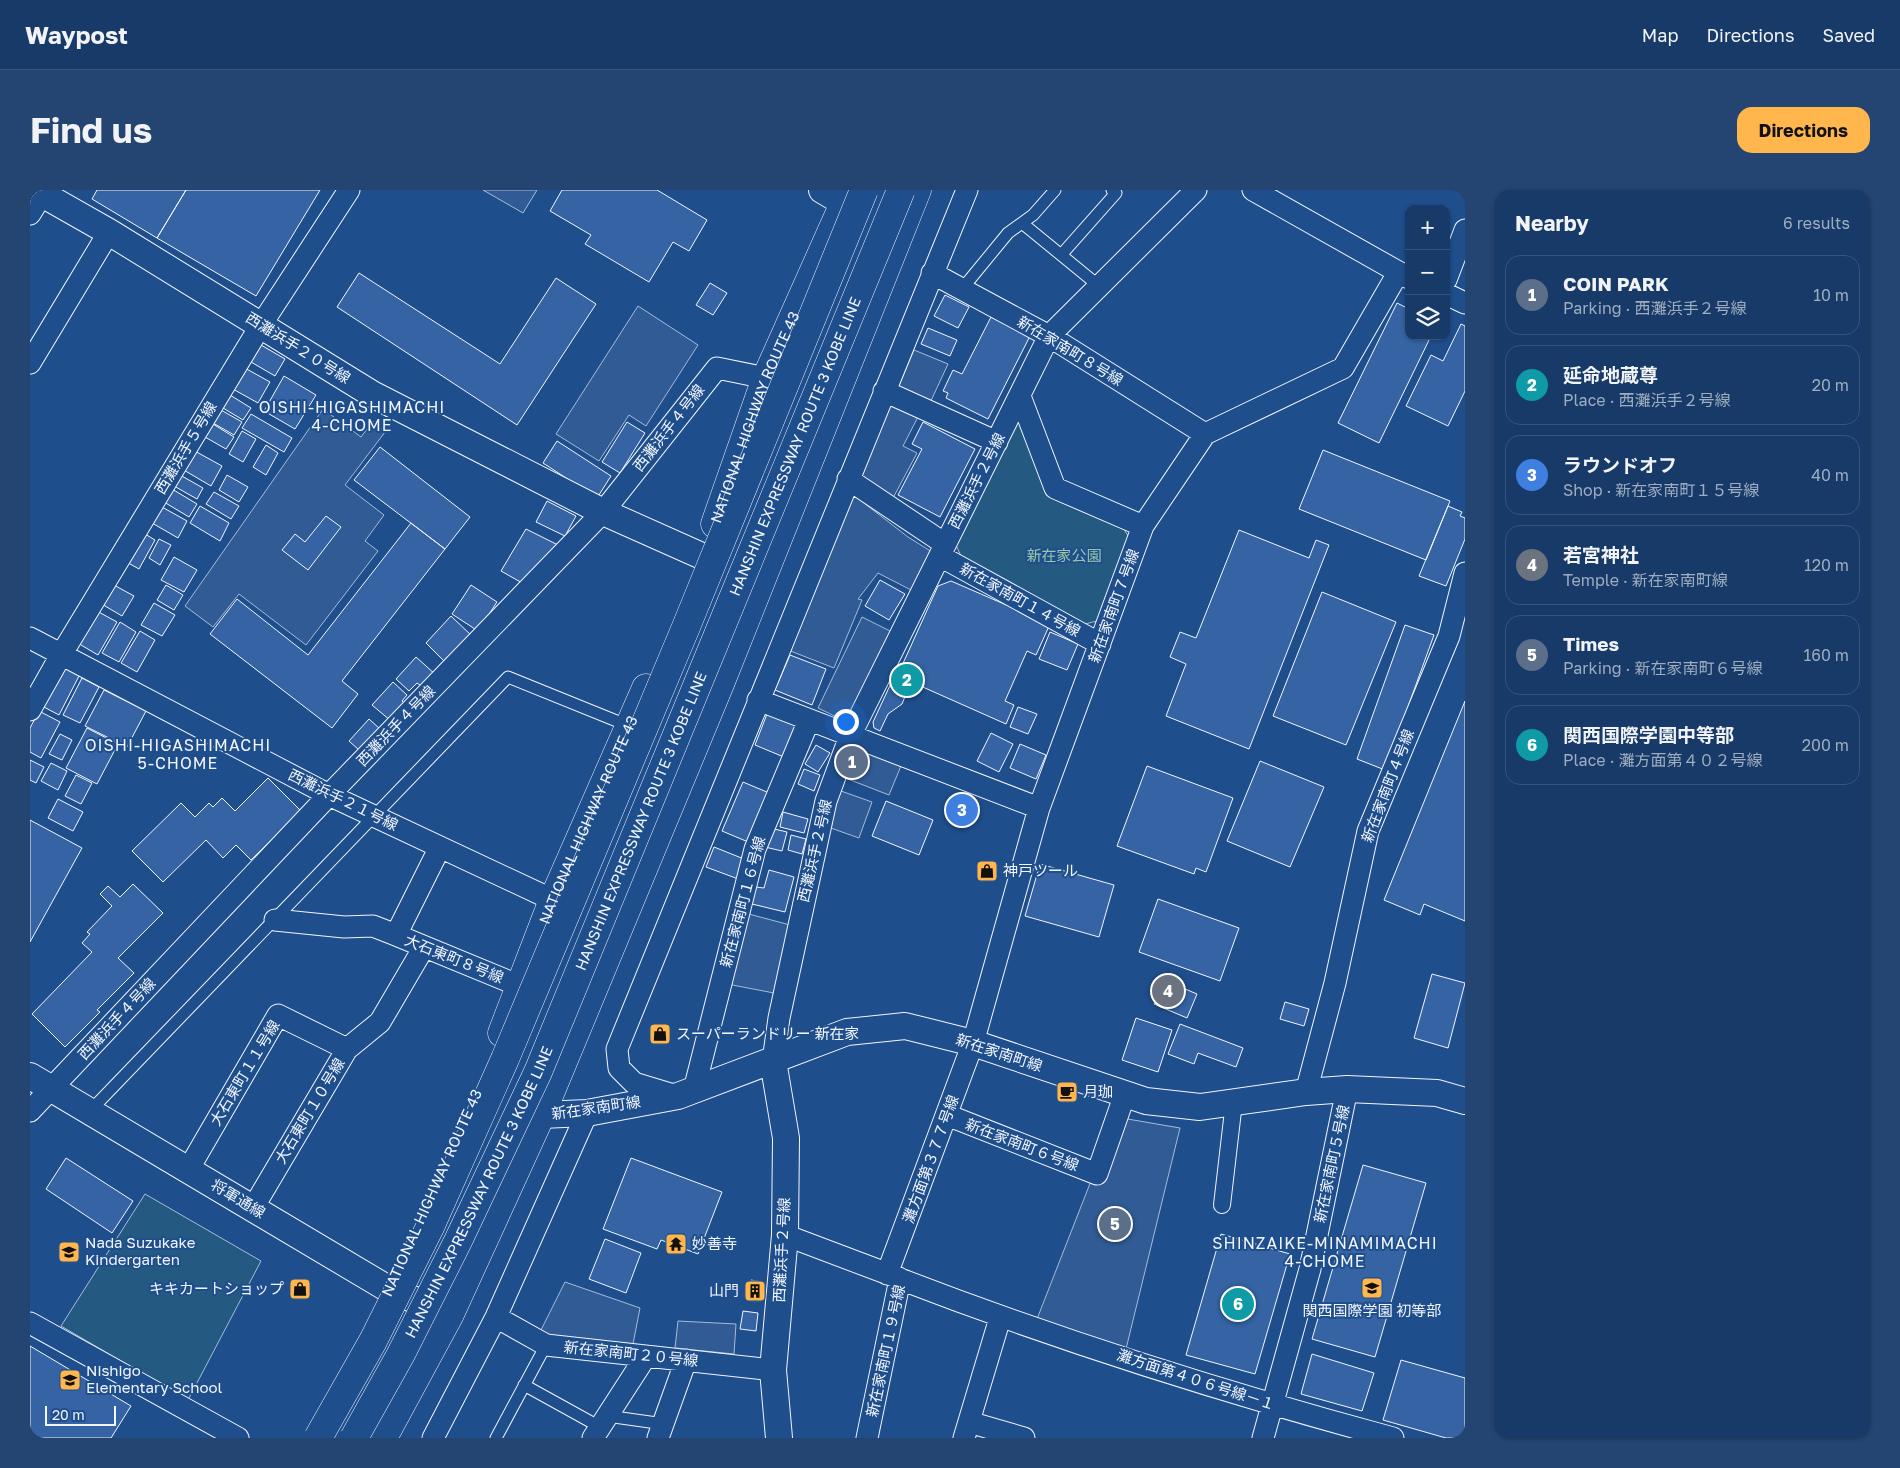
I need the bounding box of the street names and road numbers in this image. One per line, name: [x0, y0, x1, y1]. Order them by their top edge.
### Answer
street label: HANSHIN EXPRESSWAY ROUTE 3 KOBE LINE: [725, 294, 864, 598]
street label: 西灘浜手２０号線: [243, 308, 354, 387]
street label: NATIONAL HIGHWAY ROUTE 43: [706, 308, 803, 525]
street label: 新在家南町８号線: [1014, 312, 1127, 389]
street label: 西灘浜手４号線: [629, 380, 708, 474]
street label: 西灘浜手５号線: [150, 398, 220, 497]
street label: 西灘浜手２号線: [944, 430, 1008, 531]
street label: 新在家南町７号線: [1084, 546, 1142, 665]
street label: 新在家南町１４号線: [957, 559, 1084, 640]
street label: HANSHIN EXPRESSWAY ROUTE 3 KOBE LINE: [571, 669, 710, 973]
street label: 西灘浜手４号線: [352, 681, 438, 769]
street label: NATIONAL HIGHWAY ROUTE 43: [535, 713, 641, 926]
street label: 新在家南町４号線: [1357, 726, 1417, 845]
street label: 西灘浜手２１号線: [286, 765, 401, 833]
street label: 西灘浜手２号線: [793, 798, 835, 904]
street label: 新在家南町１６号線: [716, 834, 768, 969]
street label: 大石東町８号線: [402, 930, 506, 986]
street label: 西灘浜手４号線: [74, 974, 159, 1063]
street label: 大石東町１１号線: [206, 1016, 283, 1129]
street label: 新在家南町線: [954, 1030, 1045, 1075]
street label: HANSHIN EXPRESSWAY ROUTE 3 KOBE LINE: [401, 1043, 556, 1341]
street label: 大石東町１０号線: [271, 1054, 348, 1167]
street label: NATIONAL HIGHWAY ROUTE 43: [377, 1086, 485, 1299]
street label: 新在家南町線: [550, 1092, 642, 1122]
street label: 灘方面第３７７号線: [899, 1092, 962, 1225]
street label: 新在家南町５号線: [1310, 1103, 1352, 1224]
street label: 新在家南町６号線: [963, 1114, 1082, 1174]
street label: 将軍通線: [208, 1175, 269, 1221]
street label: 西灘浜手２号線: [769, 1197, 793, 1303]
street label: 新在家南町１９号線: [862, 1283, 908, 1419]
street label: 新在家南町２０号線: [563, 1337, 699, 1369]
street label: 灘方面第４０６号線－１: [1115, 1345, 1278, 1413]

